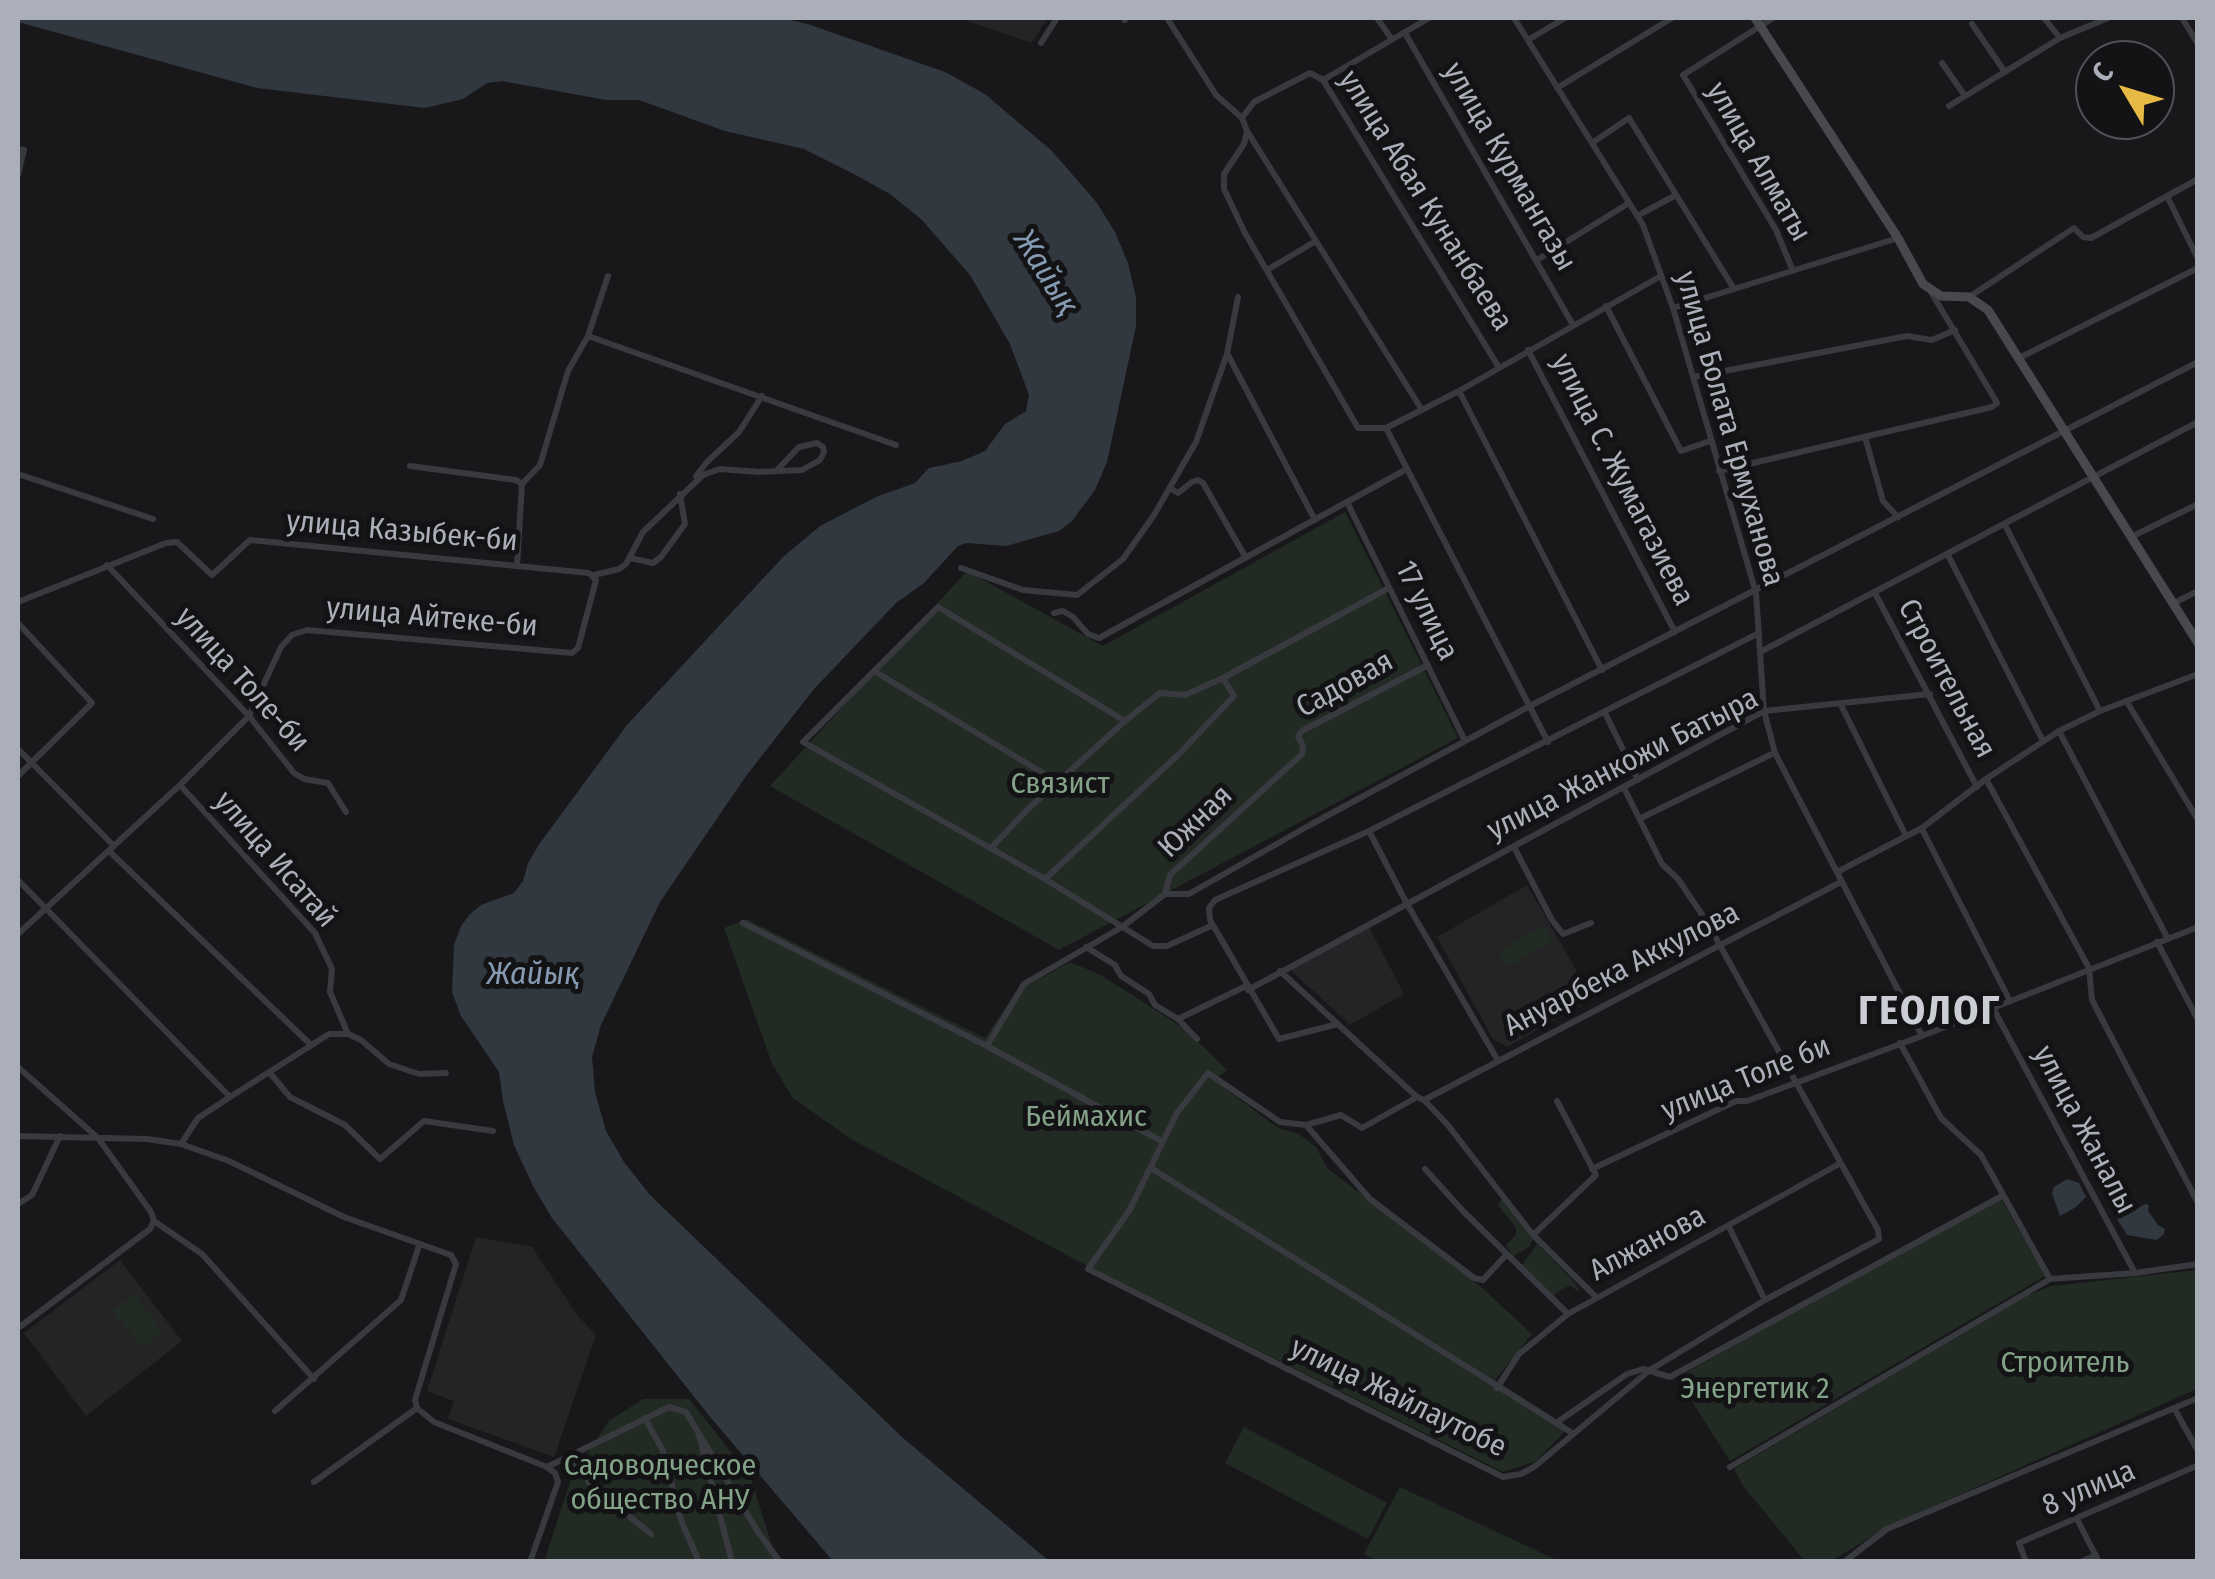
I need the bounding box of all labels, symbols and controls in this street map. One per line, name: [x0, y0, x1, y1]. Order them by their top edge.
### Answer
north arrow: [2075, 40, 2175, 140]
street label: улица Курмангазы: [1435, 56, 1583, 278]
text: С: [2085, 57, 2120, 88]
street label: улица Абая Кунанбаева: [1330, 64, 1520, 338]
street label: улица Алматы: [1698, 76, 1818, 248]
water label: Жайық: [1004, 223, 1086, 323]
street label: улица Болата Ермуханова: [1667, 267, 1791, 591]
street label: улица С. Жумагазиева: [1543, 348, 1701, 612]
street label: улица Казыбек-би: [285, 504, 519, 560]
street label: 17 улица: [1387, 555, 1465, 667]
street label: улица Айтеке-би: [325, 591, 539, 645]
street label: Строительная: [1889, 593, 2003, 765]
street label: улица Толе-би: [167, 600, 317, 760]
street label: Садовая: [1290, 644, 1400, 726]
street label: улица Жанкожи Батыра: [1482, 681, 1764, 849]
park label: Связист: [1010, 767, 1110, 803]
street label: Южная: [1152, 778, 1240, 866]
street label: улица Исатай: [206, 784, 344, 936]
street label: Ануарбека Аккулова: [1499, 895, 1745, 1045]
water label: Жайық: [486, 956, 580, 994]
district label: ГЕОЛОГ: [1858, 989, 2002, 1037]
street label: улица Толе би: [1656, 1029, 1836, 1129]
street label: улица Жаналы: [2025, 1040, 2143, 1220]
park label: Беймахис: [1025, 1100, 1147, 1136]
street label: Алжанова: [1584, 1199, 1712, 1289]
street label: улица Жайлаутобе: [1284, 1330, 1512, 1466]
park label: Строитель: [2001, 1346, 2129, 1382]
park label: Энергетик 2: [1681, 1372, 1829, 1408]
park label: Садоводческое общество АНУ: [564, 1449, 756, 1520]
street label: 8 улица: [2037, 1453, 2141, 1525]

